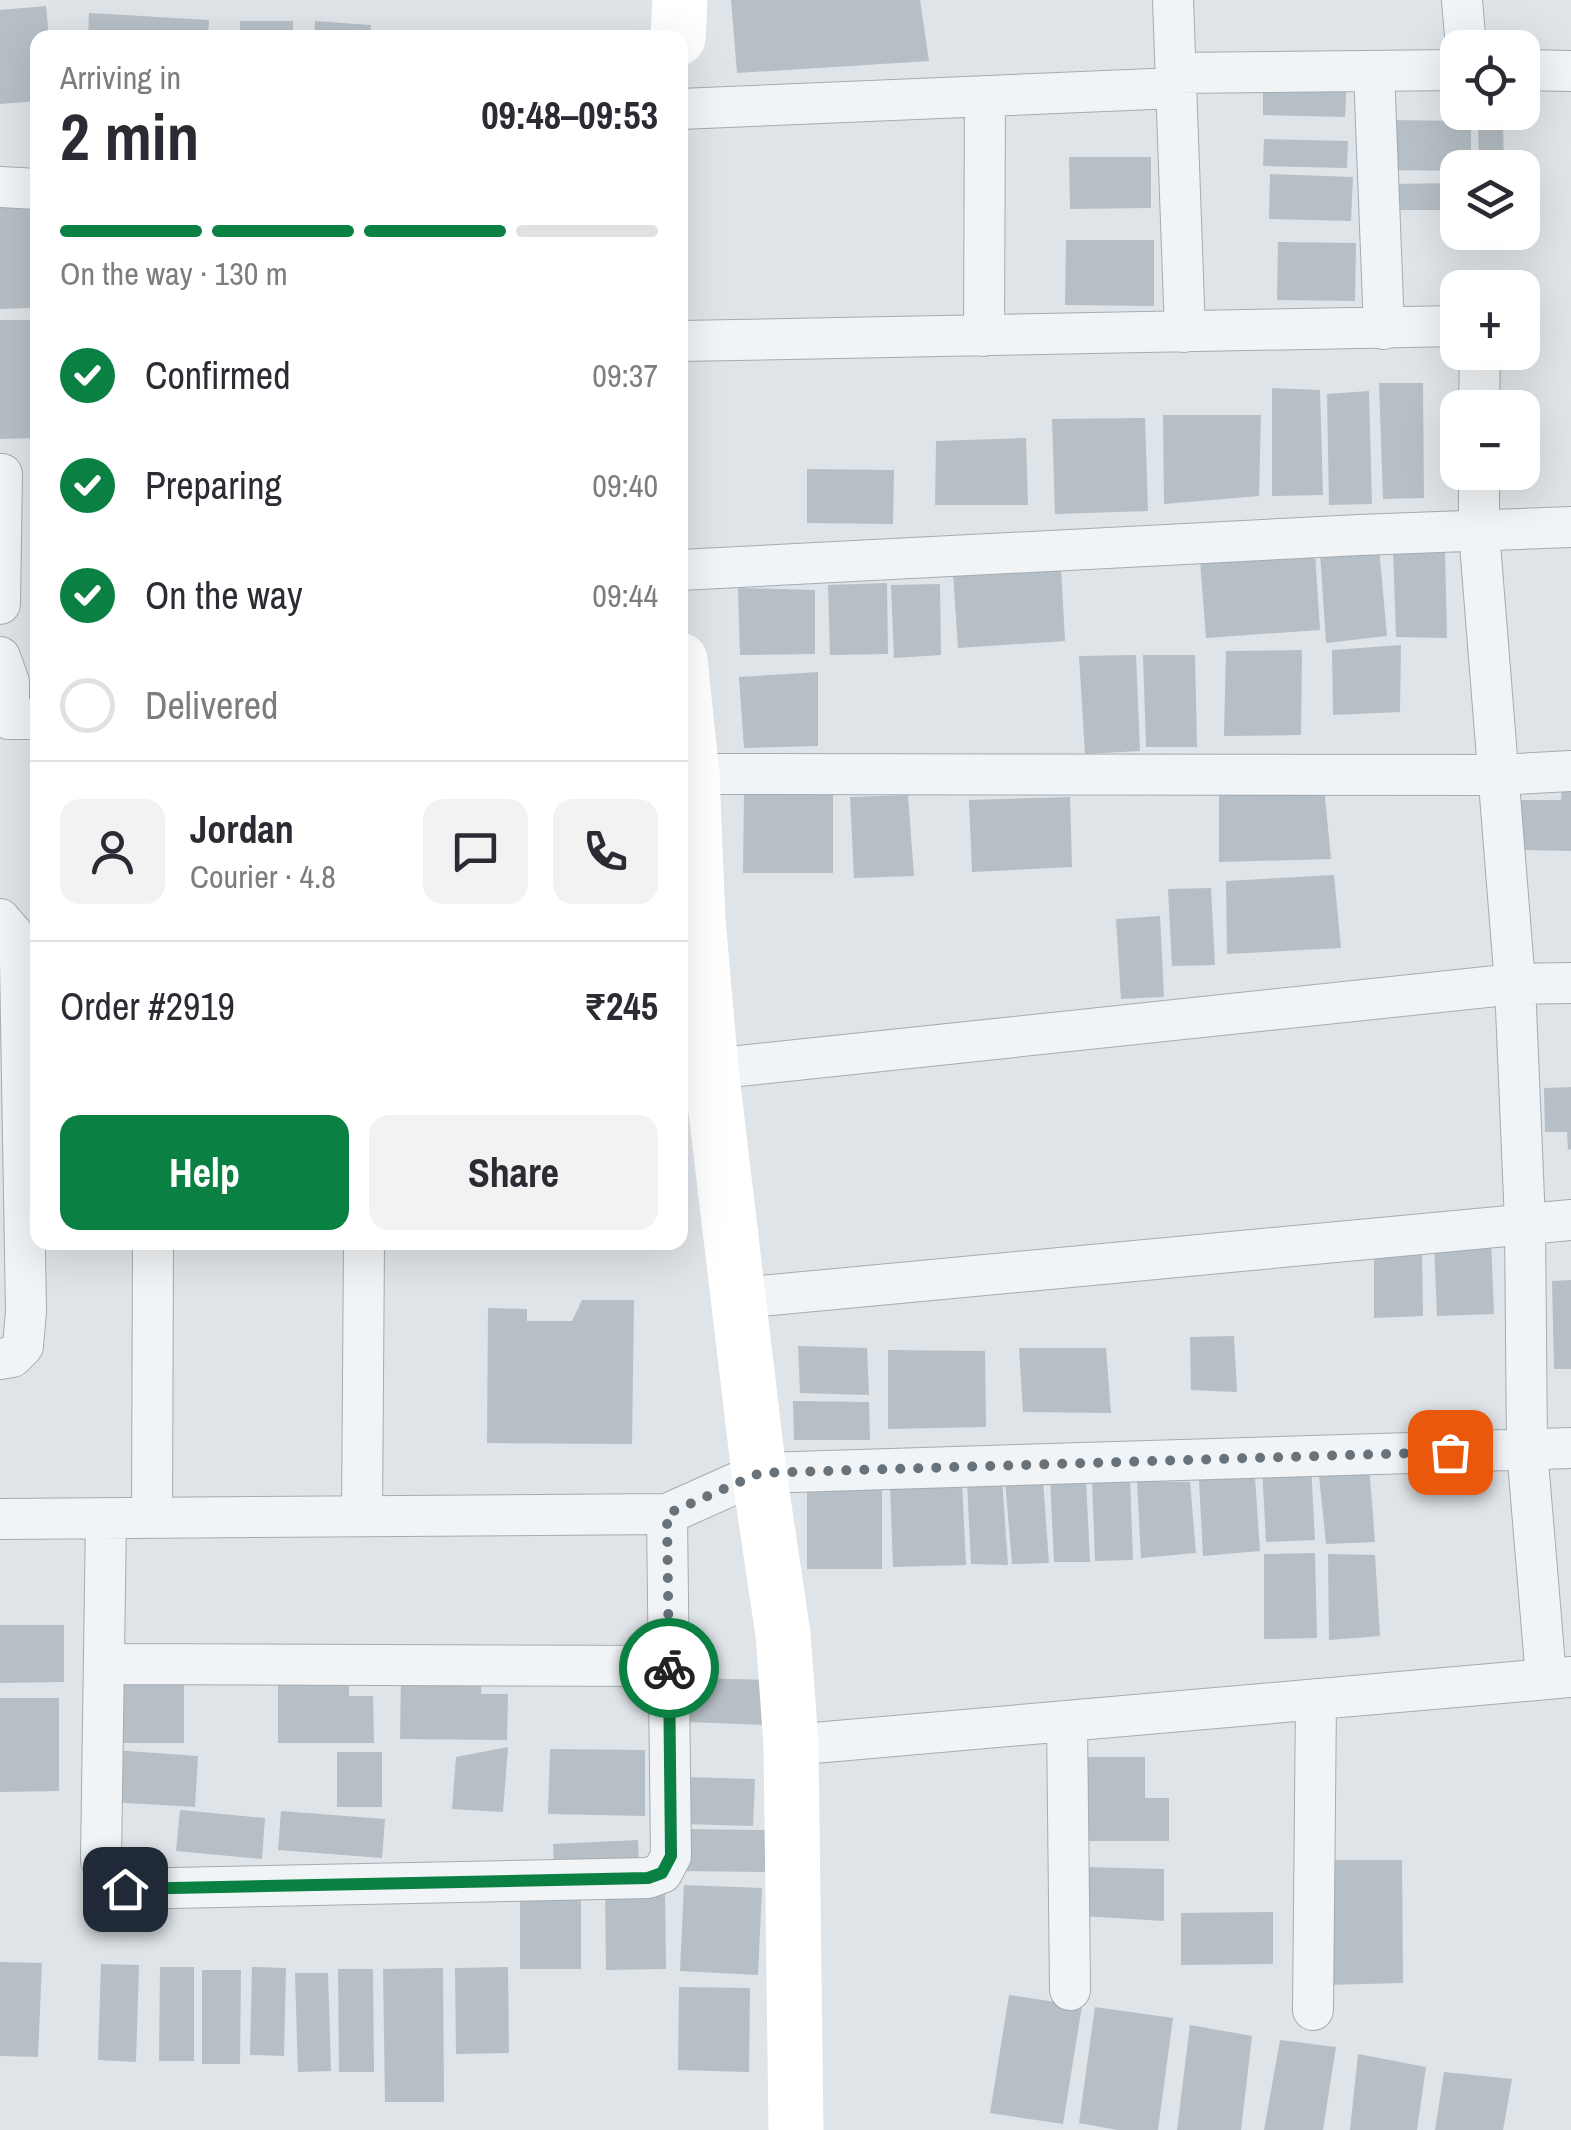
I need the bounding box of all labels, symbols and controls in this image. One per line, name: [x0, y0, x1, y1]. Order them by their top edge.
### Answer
map controls: [1440, 30, 1540, 490]
button: locate: [1440, 30, 1540, 130]
text: Arriving in: [60, 56, 181, 99]
text: 09:48–09:53: [481, 90, 658, 141]
text: 2 min: [60, 93, 199, 180]
button: layers: [1440, 150, 1540, 250]
text: On the way · 130 m: [60, 252, 288, 295]
button: +: [1440, 270, 1540, 370]
icon: check: [60, 348, 115, 403]
text: Confirmed: [145, 350, 290, 401]
text: 09:37: [592, 354, 658, 397]
button: −: [1440, 390, 1540, 490]
icon: check: [60, 458, 115, 513]
text: Preparing: [145, 460, 282, 511]
text: 09:40: [592, 464, 658, 507]
icon: check: [60, 568, 115, 623]
text: On the way: [145, 570, 303, 621]
text: 09:44: [592, 574, 658, 617]
text: Delivered: [145, 680, 278, 731]
button: person: [60, 799, 165, 904]
button: chat: [423, 799, 528, 904]
button: phone: [553, 799, 658, 904]
text: Jordan: [190, 804, 294, 855]
text: Courier · 4.8: [190, 855, 336, 898]
text: Order #2919: [60, 981, 235, 1032]
text: ₹245: [584, 981, 658, 1032]
button: Help: [60, 1115, 349, 1230]
button: Share: [369, 1115, 658, 1230]
pin: [1408, 1410, 1493, 1495]
icon: bag: [1423, 1425, 1478, 1480]
courier: [619, 1618, 719, 1718]
icon: bike: [642, 1641, 697, 1696]
pin: [83, 1847, 168, 1932]
icon: home: [98, 1862, 153, 1917]

